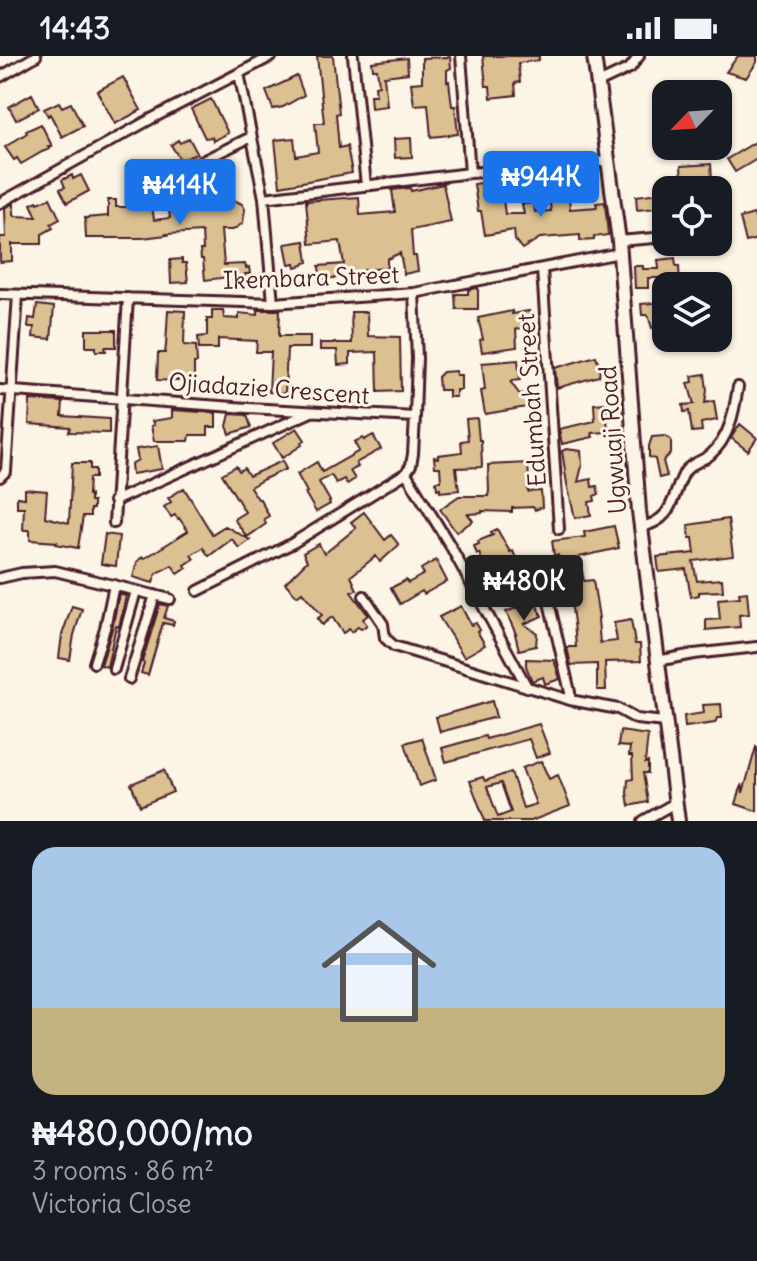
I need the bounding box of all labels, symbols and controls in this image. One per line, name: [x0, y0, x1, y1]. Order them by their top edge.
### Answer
text: 14:43: [40, 9, 110, 47]
north arrow: [652, 80, 732, 160]
map controls: [652, 80, 732, 352]
pin: ₦944K: [485, 151, 597, 219]
pin: ₦414K: [124, 159, 236, 227]
text: ₦944K: [501, 160, 581, 193]
text: ₦414K: [143, 168, 217, 201]
button: locate: [652, 176, 732, 256]
street label: Ikembara Street: [222, 259, 400, 295]
button: layers: [652, 272, 732, 352]
street label: Edumbah Street: [510, 312, 552, 488]
street label: Ugwuaji Road: [592, 365, 632, 515]
street label: Ojiadazie Crescent: [168, 366, 370, 410]
pin: ₦480K: [468, 555, 580, 623]
text: ₦480K: [483, 564, 565, 597]
icon: home: [307, 899, 451, 1043]
text: ₦480,000/mo: [32, 1111, 253, 1154]
text: 3 rooms · 86 m²: [32, 1154, 214, 1187]
text: Victoria Close: [32, 1187, 192, 1220]

